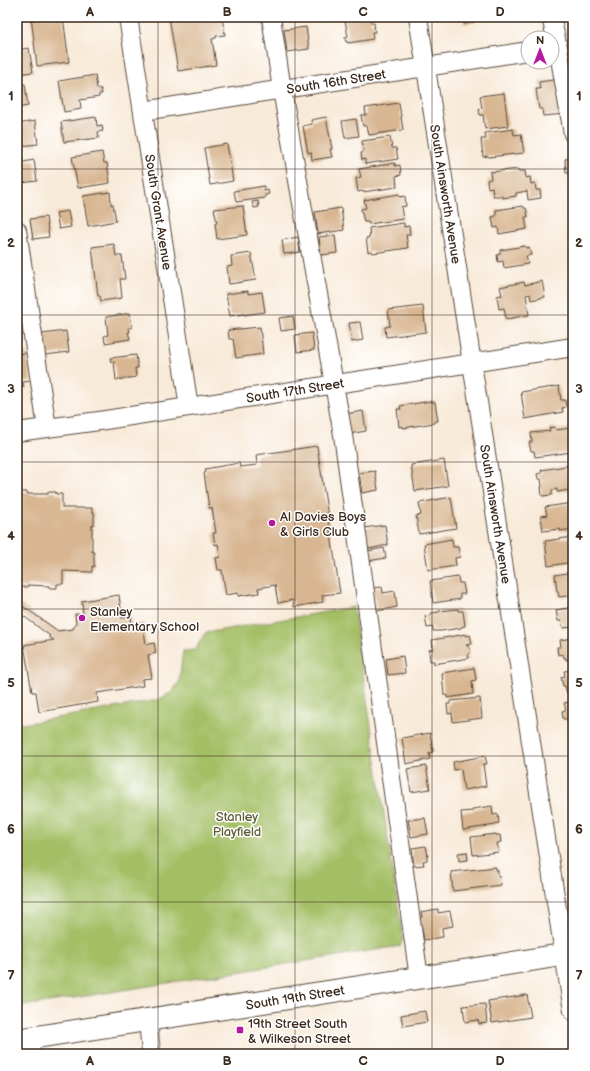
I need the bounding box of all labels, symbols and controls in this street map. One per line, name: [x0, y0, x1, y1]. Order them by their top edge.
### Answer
text: A: [85, 4, 94, 20]
text: B: [222, 4, 232, 20]
text: C: [358, 4, 368, 20]
text: D: [495, 4, 505, 20]
north arrow: [520, 30, 560, 70]
text: N: [536, 34, 544, 47]
street label: South 16th Street: [285, 66, 387, 98]
text: 1: [8, 88, 14, 104]
text: 1: [576, 88, 582, 104]
street label: South Ainsworth Avenue: [426, 123, 464, 265]
street label: South Grant Avenue: [141, 153, 175, 271]
text: 2: [7, 235, 15, 251]
text: 2: [575, 235, 583, 251]
street label: South 17th Street: [245, 375, 345, 407]
text: 3: [7, 381, 15, 397]
text: 3: [575, 381, 583, 397]
street label: South Ainsworth Avenue: [476, 443, 514, 585]
place label: Al Davies Boys & Girls Club: [280, 509, 367, 540]
marker: Al Davies Boys & Girls Club: [267, 518, 277, 528]
text: 4: [7, 528, 15, 544]
text: 4: [575, 528, 583, 544]
place label: Stanley Elementary School: [90, 604, 199, 635]
marker: Stanley Elementary School: [77, 613, 87, 623]
text: 5: [7, 675, 15, 691]
text: 5: [575, 675, 583, 691]
park label: Stanley Playfield: [213, 809, 261, 840]
text: 6: [7, 821, 15, 837]
text: 6: [575, 821, 583, 837]
text: 7: [7, 968, 15, 984]
text: 7: [575, 968, 583, 984]
street label: South 19th Street: [245, 982, 346, 1014]
place label: 19th Street South & Wilkeson Street: [248, 1016, 351, 1047]
marker: 19th Street South & Wilkeson Street: [235, 1025, 245, 1035]
text: A: [85, 1053, 94, 1069]
text: B: [222, 1053, 232, 1069]
text: C: [358, 1053, 368, 1069]
text: D: [495, 1053, 505, 1069]

